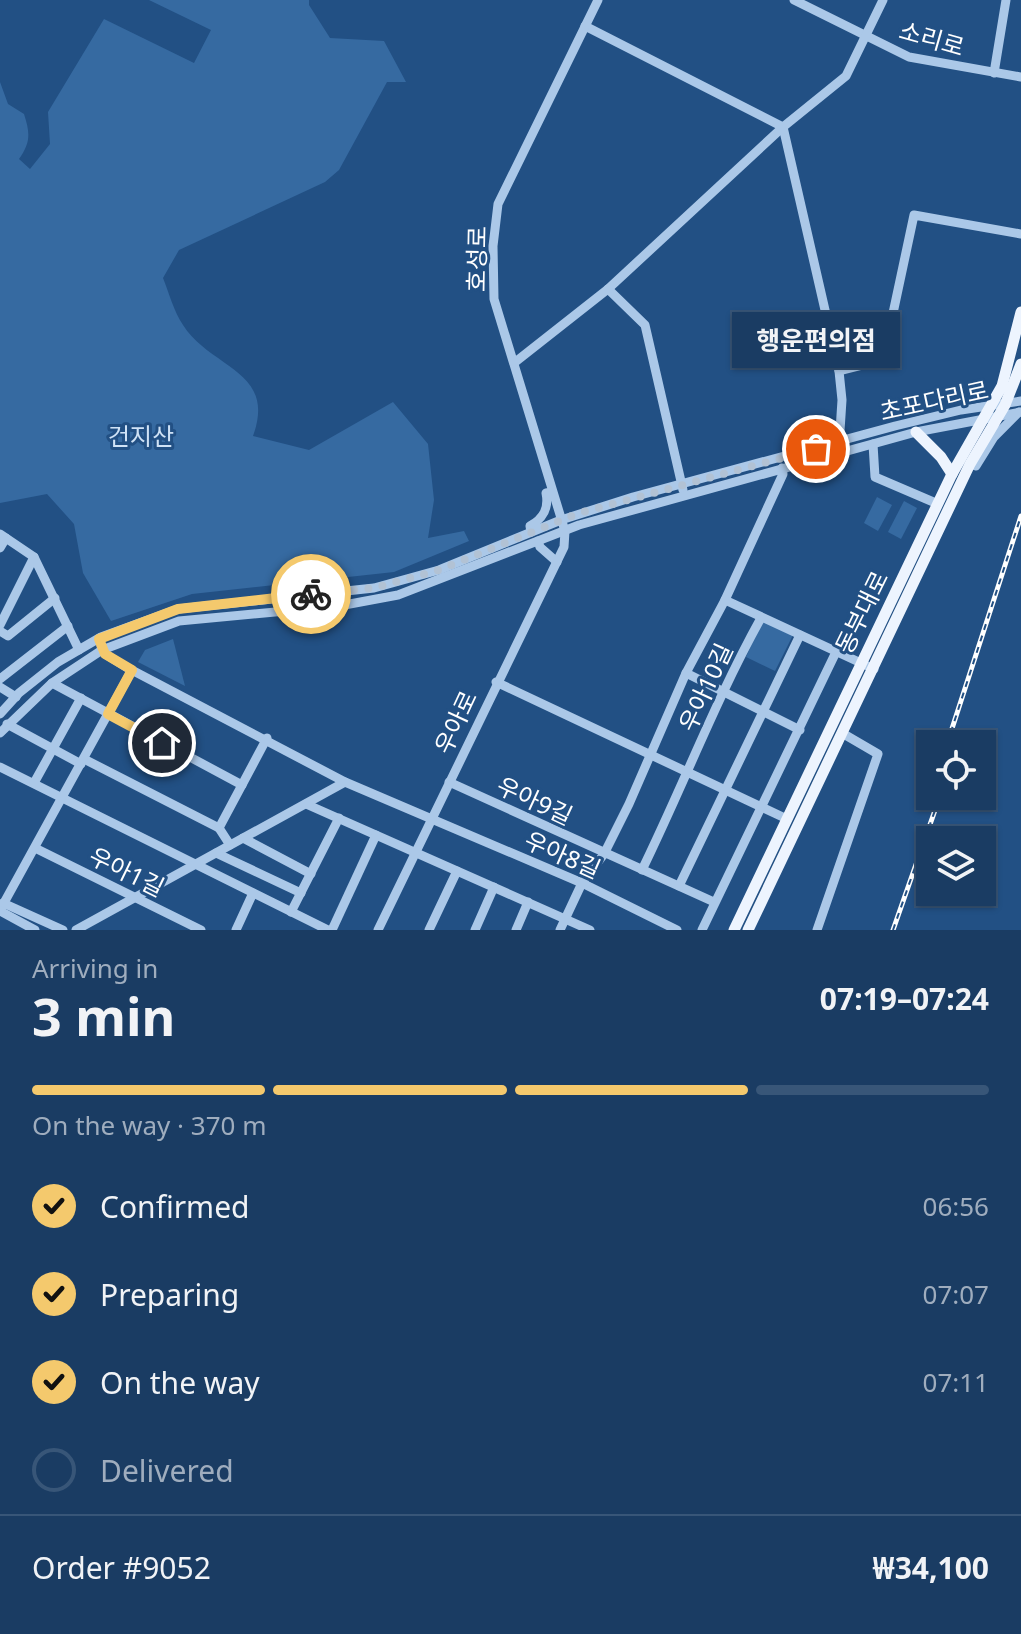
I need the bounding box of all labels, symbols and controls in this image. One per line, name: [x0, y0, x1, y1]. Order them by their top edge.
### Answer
street label: 소리로: [896, 13, 968, 63]
street label: 호성로: [459, 226, 493, 292]
callout: 행운편의점: [732, 313, 900, 369]
text: 행운편의점: [756, 322, 876, 358]
street label: 초포다리로: [877, 372, 991, 428]
pin: [782, 415, 850, 483]
park label: 건지산: [108, 419, 174, 452]
icon: bag: [794, 427, 838, 471]
courier: [271, 554, 351, 634]
street label: 동부대로: [827, 565, 895, 659]
icon: bike: [289, 572, 333, 616]
street label: 우아10길: [670, 638, 740, 736]
street label: 우아로: [426, 685, 484, 759]
pin: [128, 709, 196, 777]
icon: home: [140, 721, 184, 765]
map controls: [916, 730, 996, 906]
button: locate: [916, 730, 996, 810]
street label: 우아9길: [492, 768, 578, 832]
street label: 우아8길: [520, 823, 606, 885]
button: layers: [916, 826, 996, 906]
street label: 우아1길: [84, 839, 170, 903]
text: Arriving in: [32, 950, 158, 986]
text: 07:19–07:24: [820, 978, 989, 1019]
text: 3 min: [32, 980, 175, 1051]
text: On the way · 370 m: [32, 1107, 266, 1143]
icon: check: [32, 1184, 76, 1228]
text: Confirmed: [100, 1186, 250, 1227]
text: 06:56: [923, 1188, 989, 1224]
icon: check: [32, 1272, 76, 1316]
text: Preparing: [100, 1274, 239, 1315]
text: 07:07: [923, 1276, 989, 1312]
icon: check: [32, 1360, 76, 1404]
text: On the way: [100, 1362, 260, 1403]
text: 07:11: [923, 1364, 989, 1400]
text: Delivered: [100, 1450, 234, 1491]
text: Order #9052: [32, 1547, 211, 1588]
text: ₩34,100: [873, 1547, 989, 1588]

